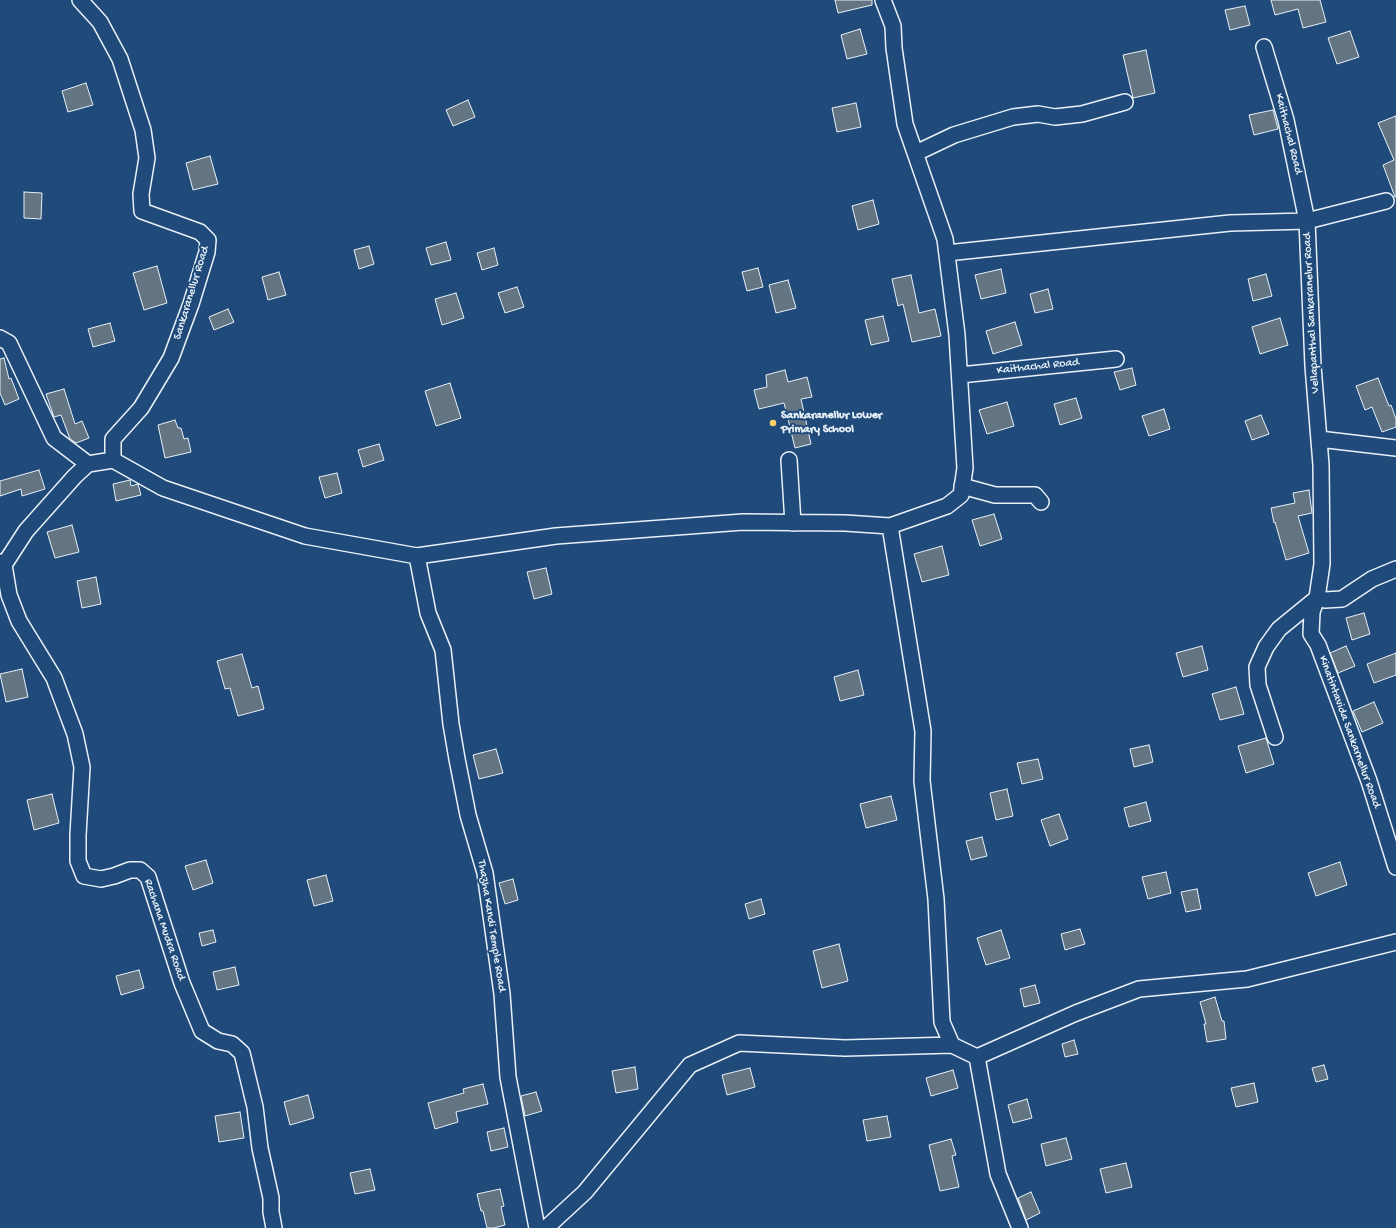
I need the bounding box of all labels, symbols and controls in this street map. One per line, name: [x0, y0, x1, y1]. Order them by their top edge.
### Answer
street label: Kaithachal Road: [1271, 92, 1305, 176]
street label: Vellapanthal Sankaranelur Road: [1301, 232, 1323, 394]
street label: Sankaranellur Road: [171, 245, 213, 341]
street label: Kaithachal Road: [996, 356, 1080, 378]
place label: Sankaranellur Lower Primary School: [781, 409, 882, 437]
marker: Sankaranellur Lower Primary School: [768, 418, 778, 428]
street label: Kinatintavida Sankarnellur Road: [1315, 654, 1383, 810]
street label: Thazha Kandi Temple Road: [473, 859, 509, 993]
street label: Rachana Mudra Road: [140, 877, 188, 983]

